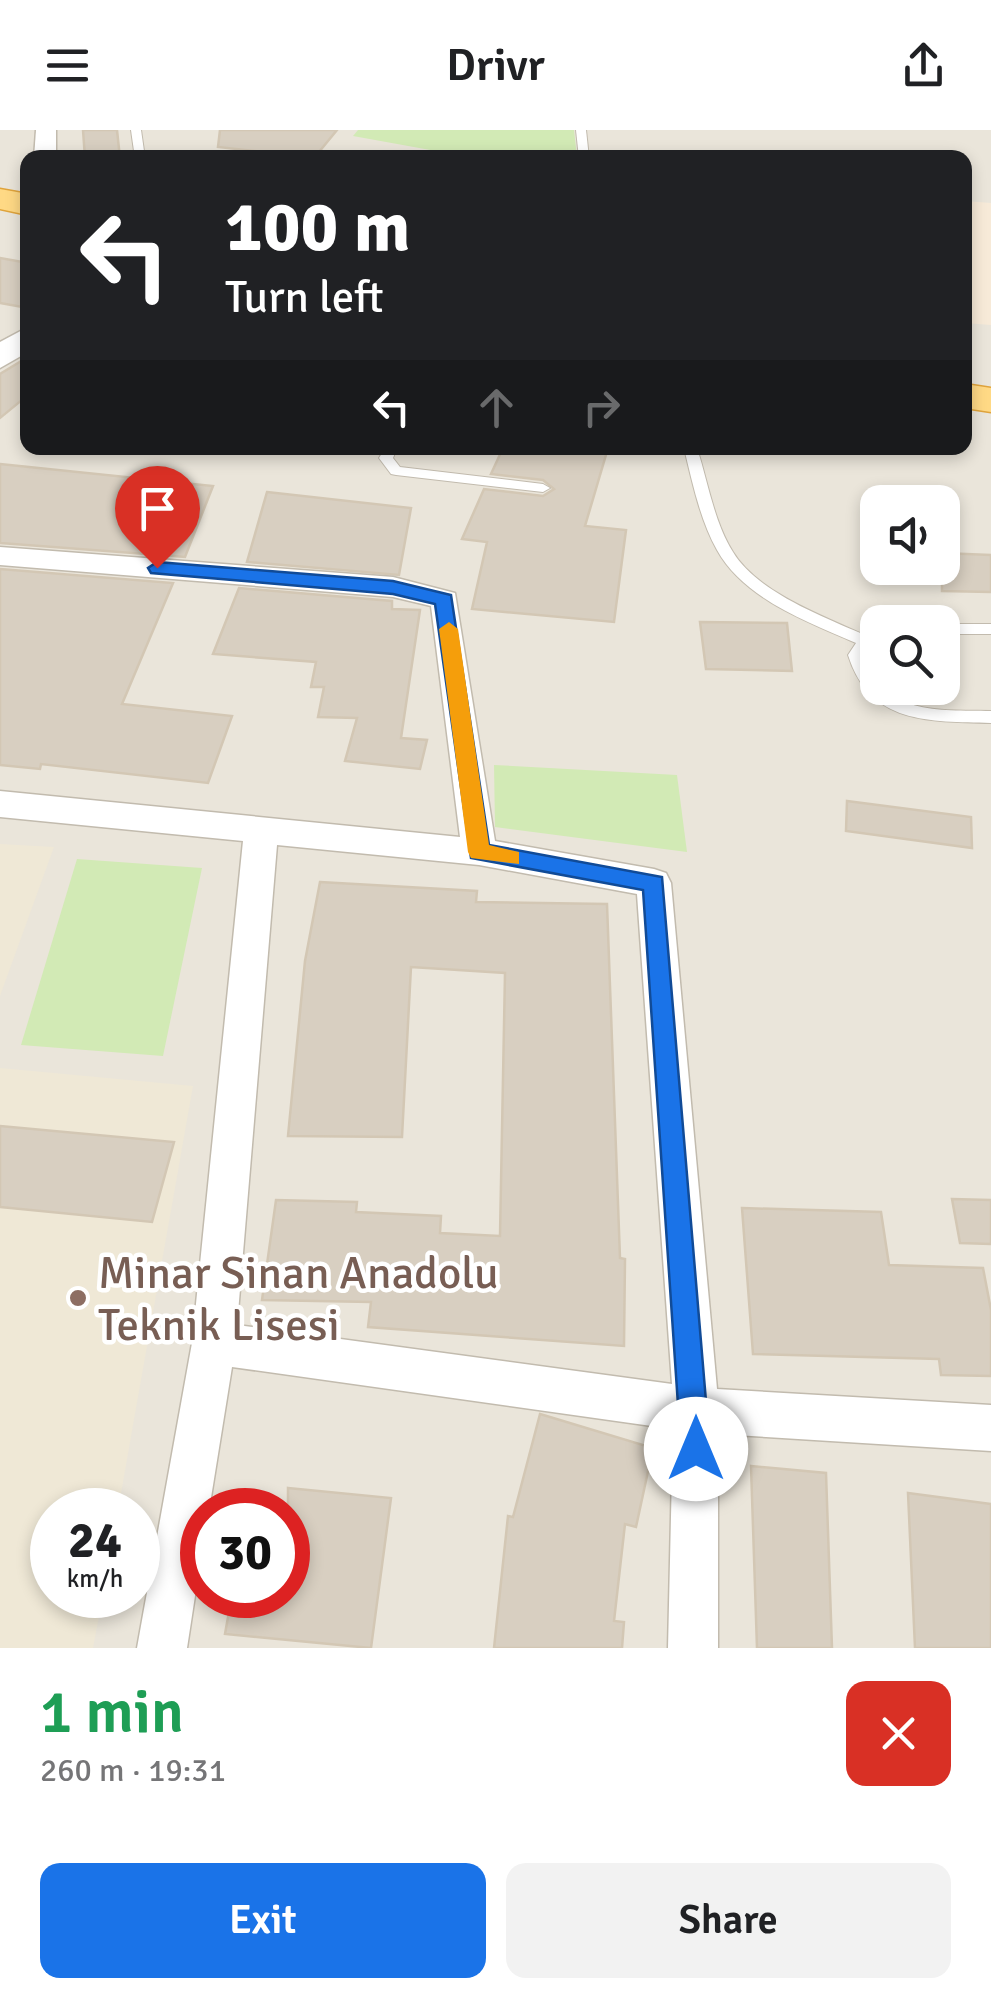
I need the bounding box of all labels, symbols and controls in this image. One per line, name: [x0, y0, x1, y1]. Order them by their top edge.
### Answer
icon: menu: [40, 38, 95, 93]
text: Drivr: [446, 38, 545, 93]
icon: share: [896, 38, 951, 93]
text: 100 m: [225, 184, 410, 270]
icon: left: [60, 190, 190, 320]
text: Turn left: [225, 270, 384, 325]
icon: left: [364, 380, 419, 435]
icon: ahead: [469, 380, 524, 435]
icon: right: [574, 380, 629, 435]
pin: [115, 466, 200, 569]
icon: arrive: [130, 481, 185, 536]
map controls: [860, 485, 960, 705]
button: sound: [860, 485, 960, 585]
button: search: [860, 605, 960, 705]
place label: Minar Sinan Anadolu Teknik Lisesi: [98, 1246, 499, 1353]
marker: Minar Sinan Anadolu Teknik Lisesi: [67, 1287, 89, 1309]
position arrow: [644, 1397, 748, 1501]
speed limit sign: 30: [180, 1488, 310, 1618]
text: 24: [68, 1510, 122, 1572]
text: km/h: [67, 1563, 123, 1594]
text: 1 min: [40, 1676, 184, 1750]
button: close: [846, 1681, 951, 1786]
text: 260 m · 19:31: [40, 1751, 226, 1790]
button: Exit: [40, 1863, 486, 1978]
button: Share: [506, 1863, 951, 1978]

